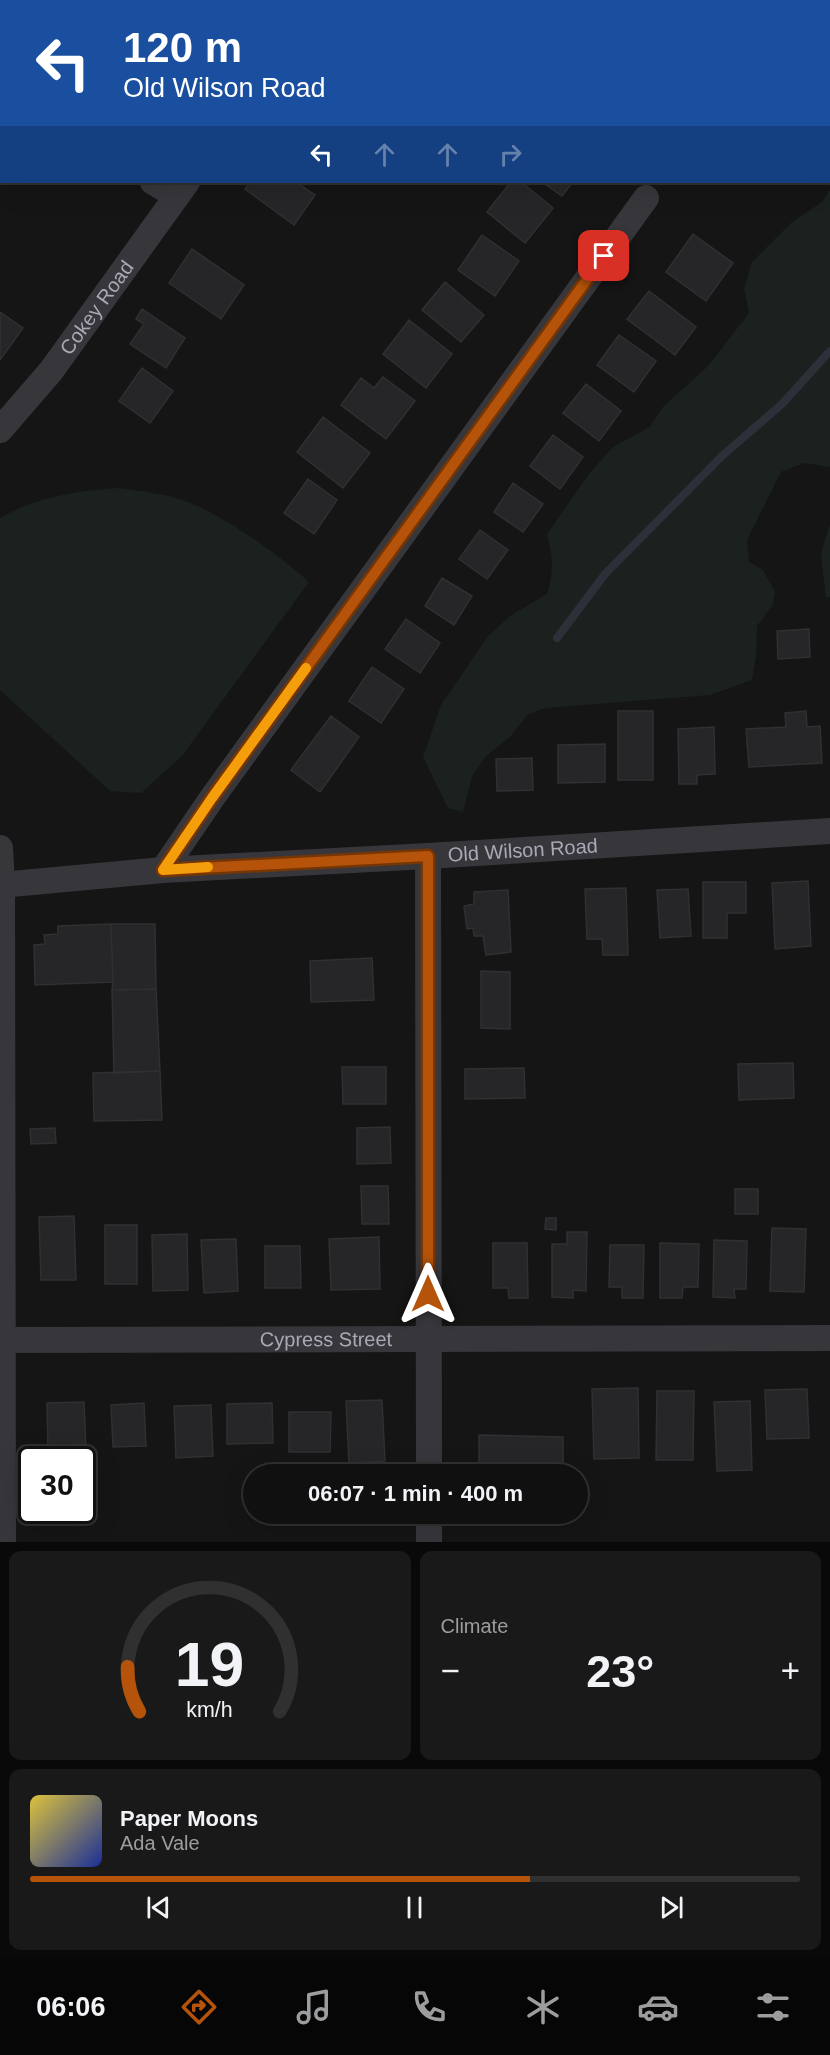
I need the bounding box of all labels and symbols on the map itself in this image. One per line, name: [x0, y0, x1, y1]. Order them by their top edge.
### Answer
pin: [578, 230, 629, 281]
street label: Cokey Road: [55, 257, 138, 359]
street label: Old Wilson Road: [447, 834, 598, 866]
position arrow: [396, 1262, 460, 1326]
street label: Cypress Street: [260, 1328, 393, 1350]
speed limit sign: 30: [18, 1446, 96, 1524]

